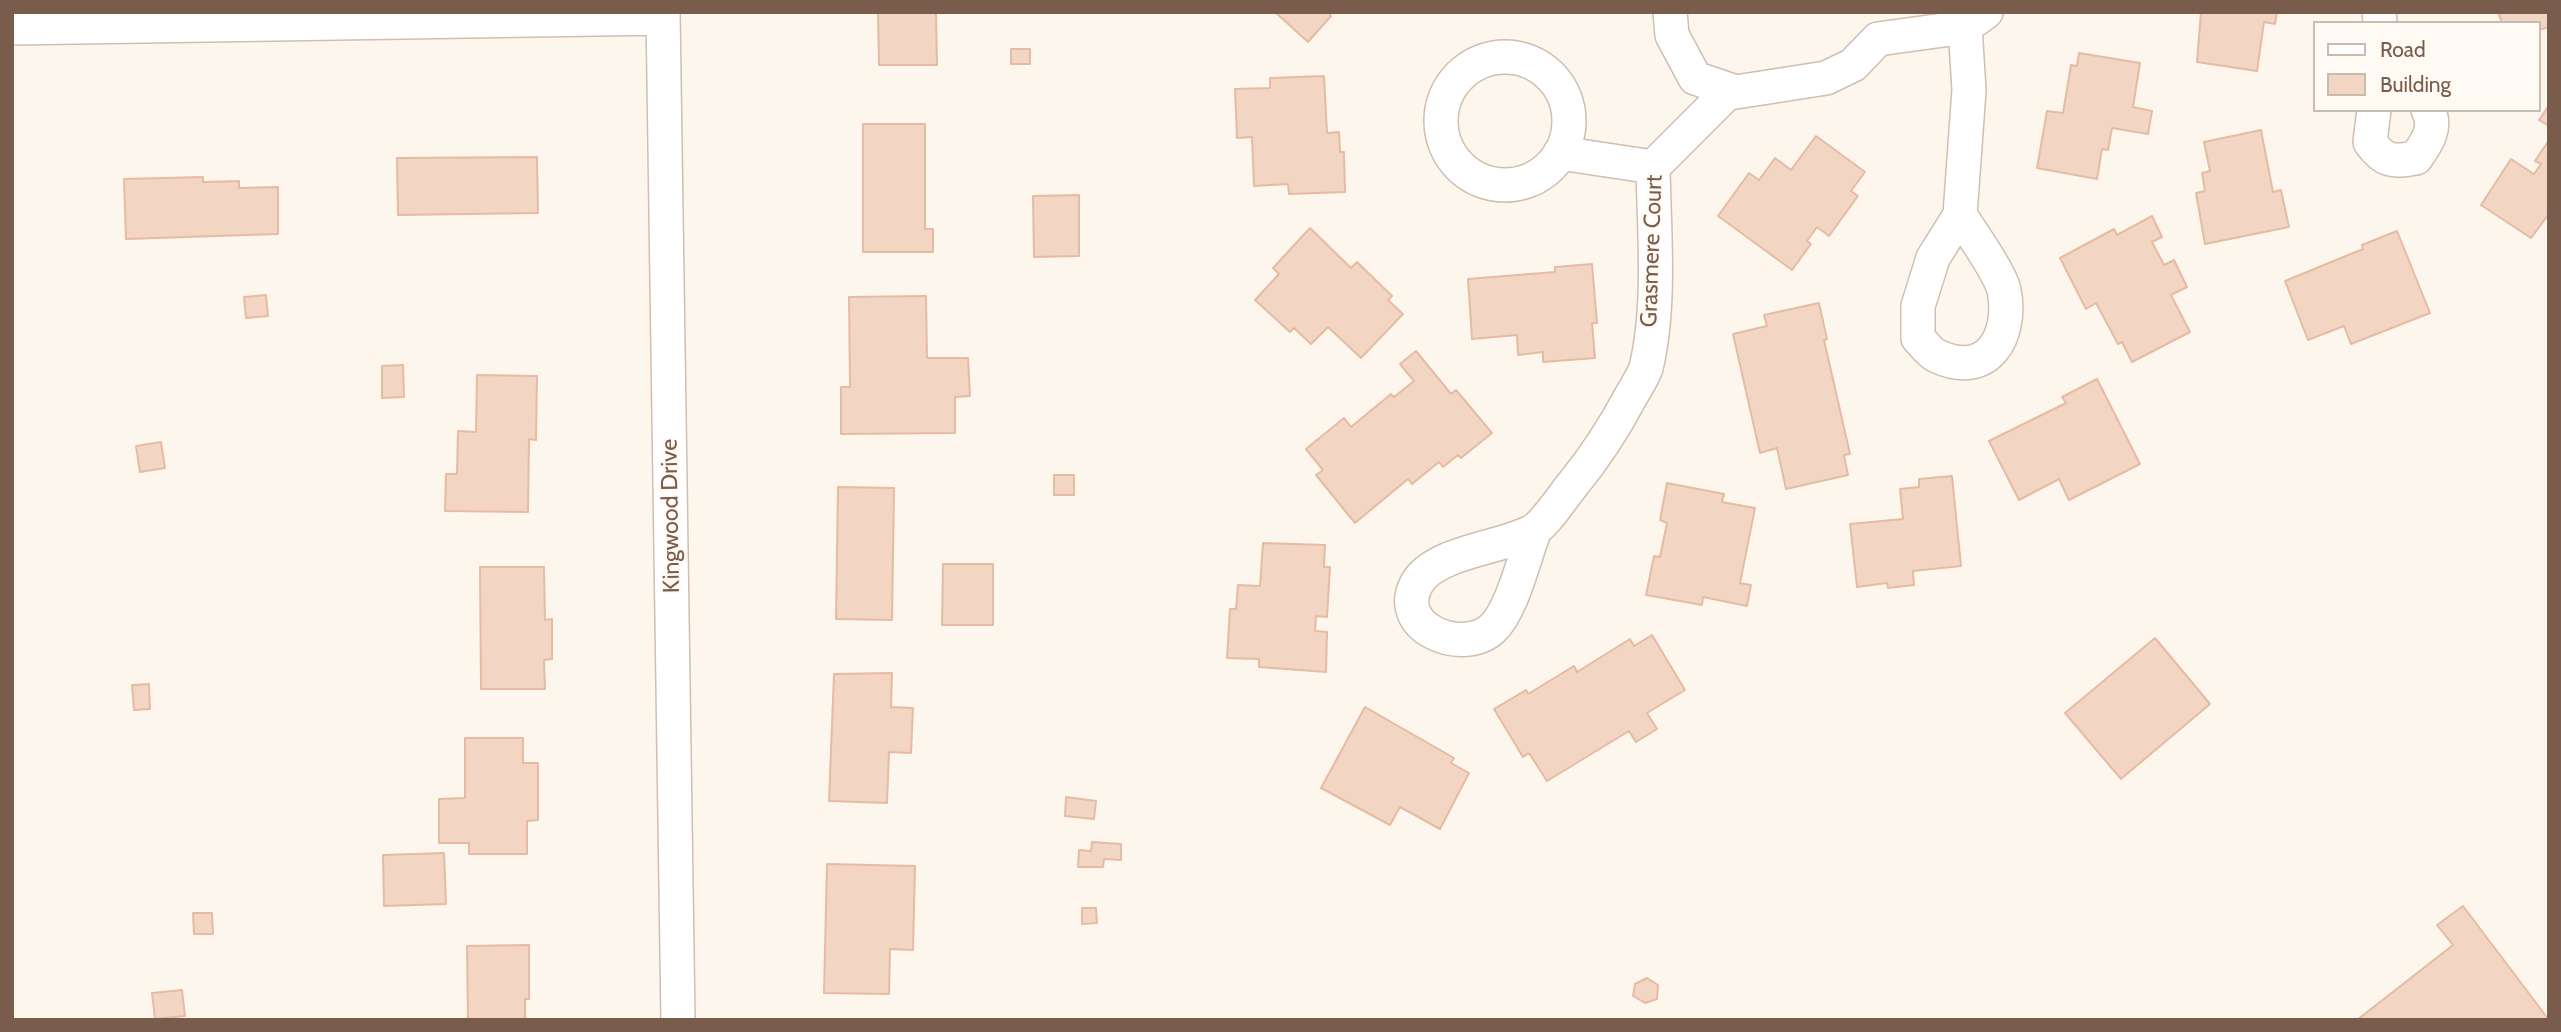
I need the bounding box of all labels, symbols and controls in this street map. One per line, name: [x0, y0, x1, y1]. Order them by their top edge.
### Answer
legend: [2312, 21, 2540, 112]
text: Road: [2380, 37, 2426, 62]
text: Building: [2380, 72, 2451, 97]
street label: Grasmere Court: [1636, 174, 1668, 328]
street label: Kingwood Drive: [656, 439, 686, 593]

